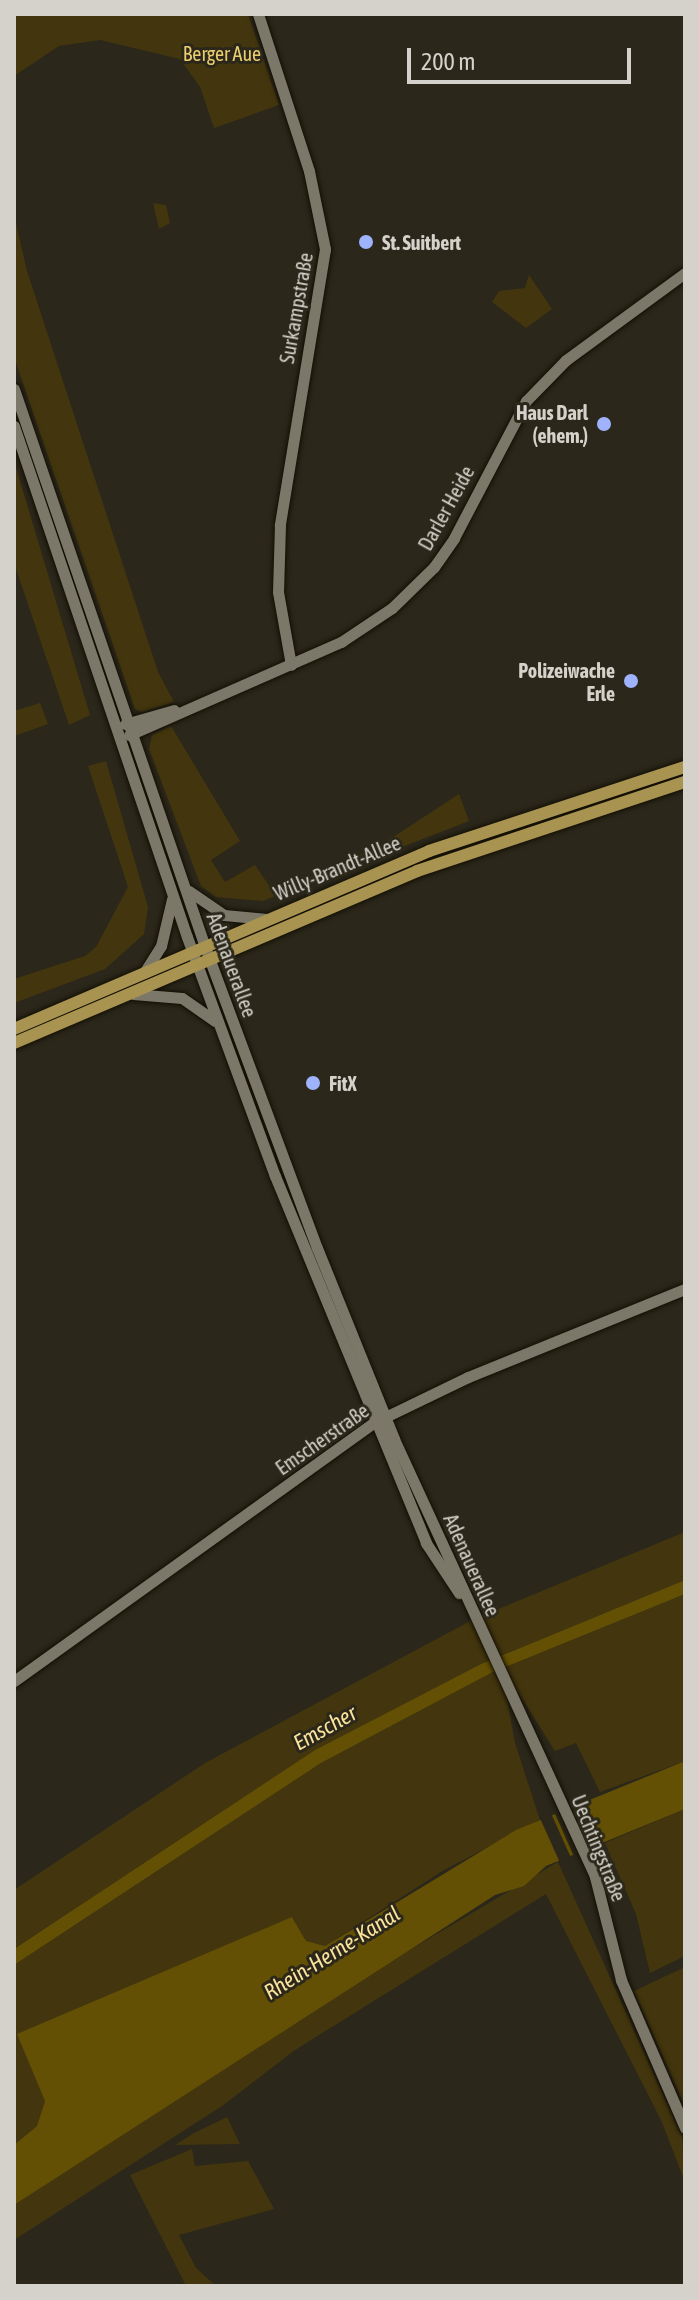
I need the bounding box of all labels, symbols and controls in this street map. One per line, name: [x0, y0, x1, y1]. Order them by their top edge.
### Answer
scale bar: [411, 32, 635, 82]
park label: Berger Aue: [183, 41, 261, 65]
text: 200 m: [421, 48, 475, 75]
place label: St. Suitbert: [382, 230, 461, 254]
marker: St. Suitbert: [357, 233, 375, 251]
street label: Surkampstraße: [274, 251, 318, 365]
place label: Haus Darl (ehem.): [516, 400, 588, 447]
marker: Haus Darl (ehem.): [595, 415, 613, 433]
street label: Darler Heide: [413, 461, 479, 555]
place label: Polizeiwache Erle: [518, 658, 615, 705]
marker: Polizeiwache Erle: [622, 672, 640, 690]
street label: Willy-Brandt-Allee: [270, 831, 404, 905]
street label: Adenauerallee: [202, 910, 262, 1020]
place label: FitX: [329, 1071, 356, 1095]
marker: FitX: [304, 1074, 322, 1092]
street label: Emscherstraße: [271, 1398, 373, 1480]
street label: Adenauerallee: [439, 1510, 505, 1620]
water label: Emscher: [289, 1700, 361, 1756]
street label: Uechtingstraße: [567, 1791, 631, 1905]
water label: Rhein-Herne-Kanal: [259, 1901, 405, 2005]

